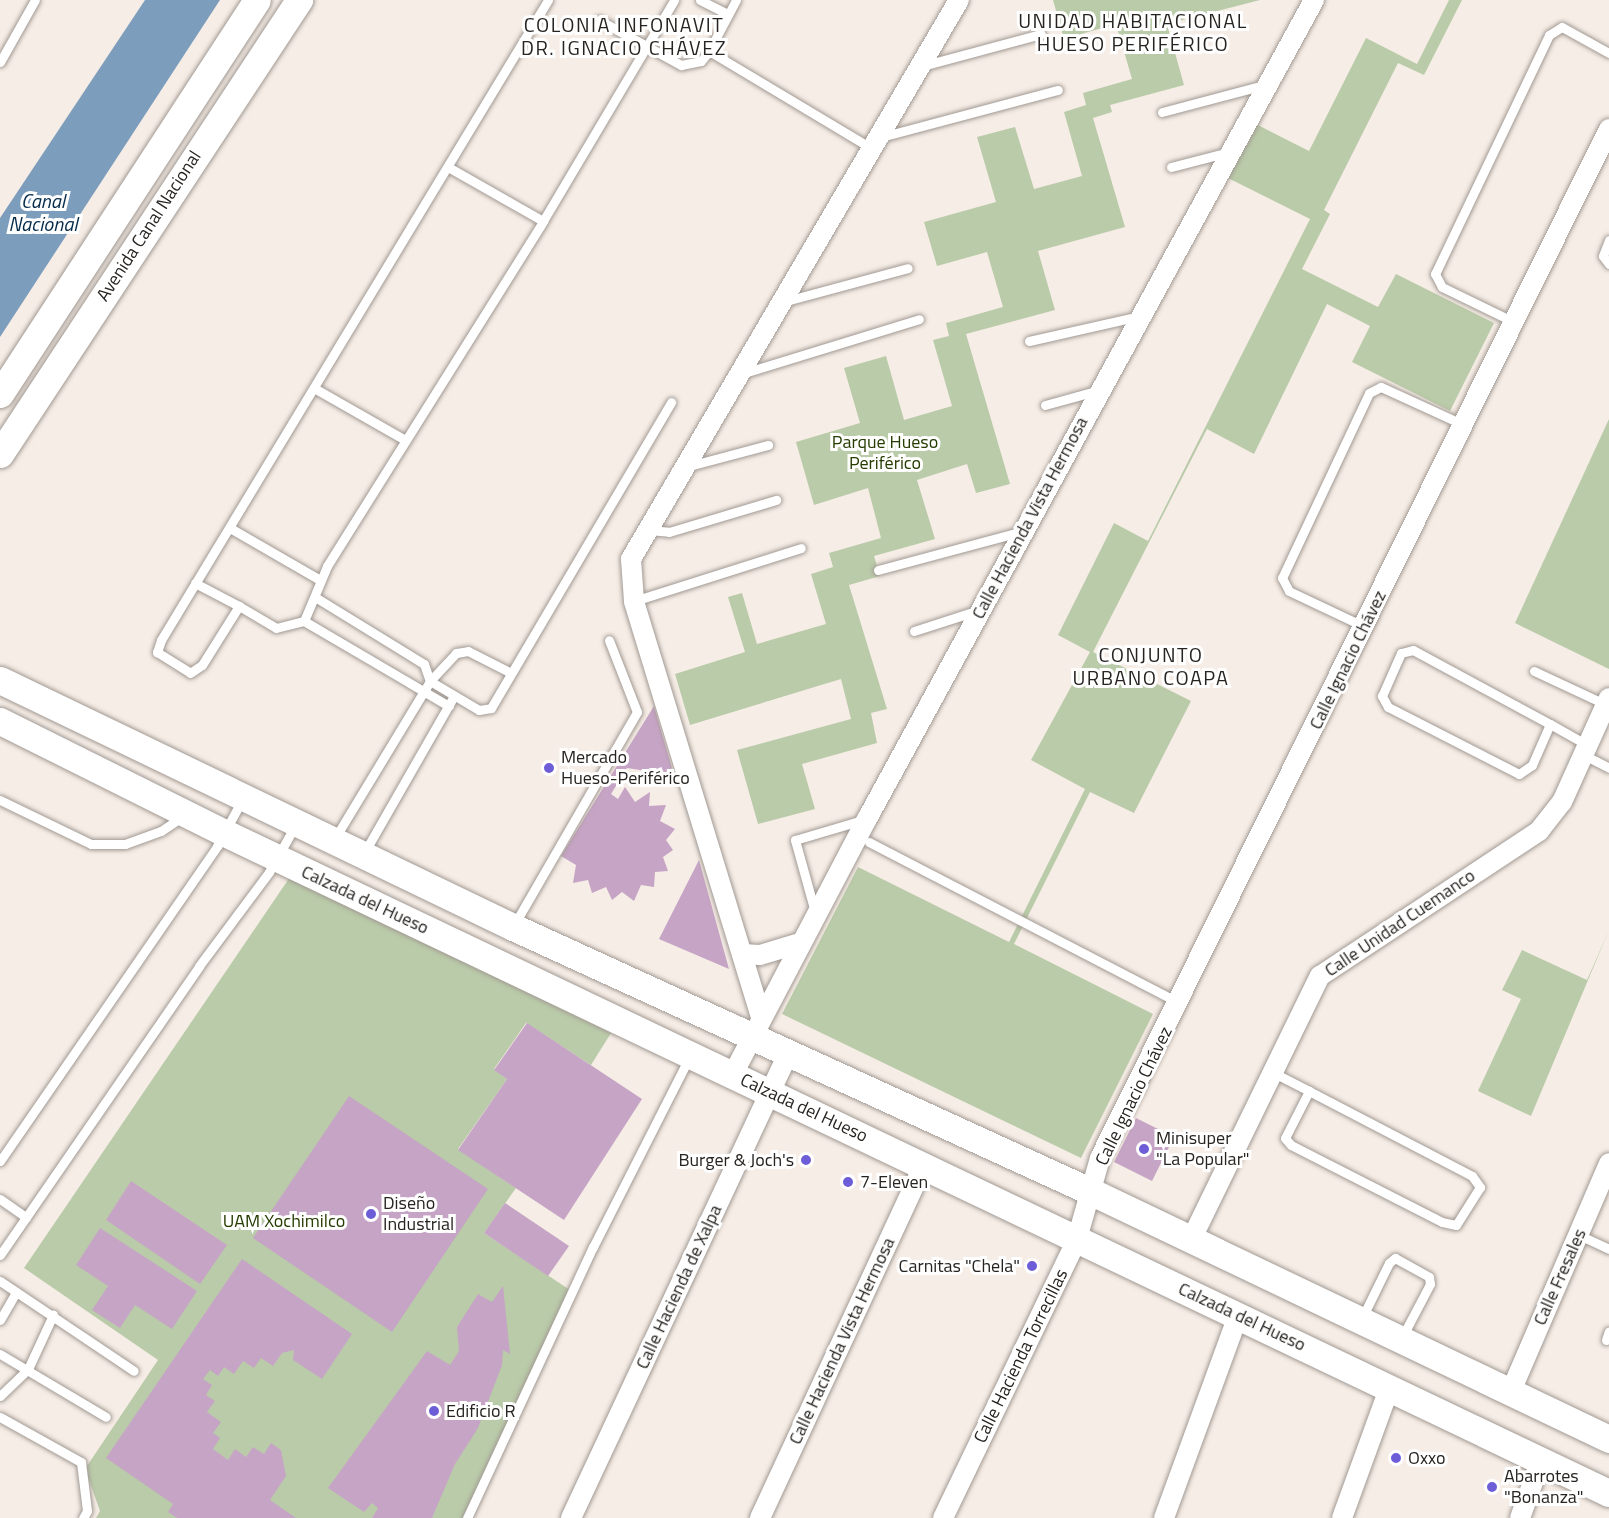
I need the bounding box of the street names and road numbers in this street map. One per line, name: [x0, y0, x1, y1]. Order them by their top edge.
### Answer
street label: Avenida Canal Nacional: [92, 147, 206, 305]
street label: Calle Hacienda Vista Hermosa: [967, 413, 1093, 623]
street label: Calle Ignacio Chávez: [1305, 587, 1391, 733]
street label: Calzada del Hueso: [298, 861, 432, 939]
street label: Calle Unidad Cuemanco: [1321, 865, 1479, 981]
street label: Calle Ignacio Chávez: [1091, 1023, 1177, 1169]
street label: Calzada del Hueso: [737, 1069, 871, 1147]
street label: Calle Hacienda de Xalpa: [631, 1201, 727, 1373]
street label: Calle Fresales: [1529, 1225, 1591, 1329]
street label: Calle Hacienda Vista Hermosa: [785, 1234, 899, 1448]
street label: Calle Hacienda Torrecillas: [970, 1266, 1072, 1446]
street label: Calzada del Hueso: [1175, 1278, 1309, 1356]

